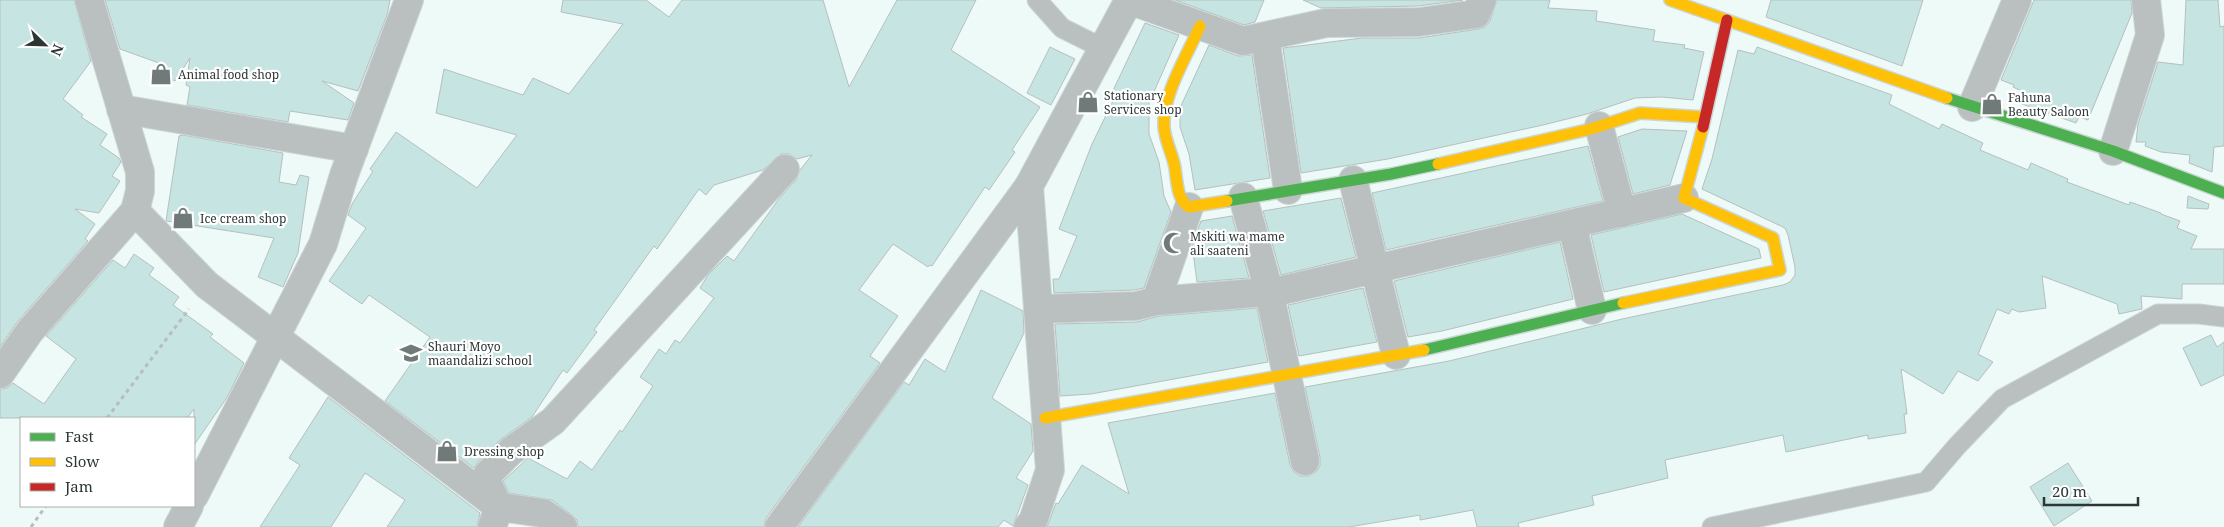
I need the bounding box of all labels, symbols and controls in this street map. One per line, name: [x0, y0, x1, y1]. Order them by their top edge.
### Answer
north arrow: [20, 20, 70, 70]
text: N: [47, 41, 68, 59]
shop icon: Animal food shop: [148, 61, 174, 87]
place label: Animal food shop: [178, 66, 279, 83]
place label: Stationary Services shop: [1104, 87, 1182, 118]
shop icon: Stationary Services shop: [1075, 89, 1101, 115]
place label: Fahuna Beauty Saloon: [2008, 89, 2090, 120]
shop icon: Fahuna Beauty Saloon: [1979, 91, 2005, 117]
shop icon: Ice cream shop: [170, 205, 196, 231]
place label: Ice cream shop: [200, 210, 286, 227]
place label: Mskiti wa mame ali saateni: [1190, 228, 1285, 259]
mosque icon: Mskiti wa mame ali saateni: [1161, 230, 1187, 256]
place label: Shauri Moyo maandalizi school: [428, 338, 532, 369]
school or university icon: Shauri Moyo maandalizi school: [398, 340, 424, 366]
legend: [20, 417, 195, 507]
text: Fast: [65, 426, 94, 446]
shop icon: Dressing shop: [434, 438, 460, 464]
place label: Dressing shop: [464, 443, 544, 460]
text: Slow: [65, 451, 99, 471]
scale bar: [2044, 474, 2138, 506]
text: Jam: [64, 476, 93, 496]
text: 20 m: [2052, 481, 2087, 501]

